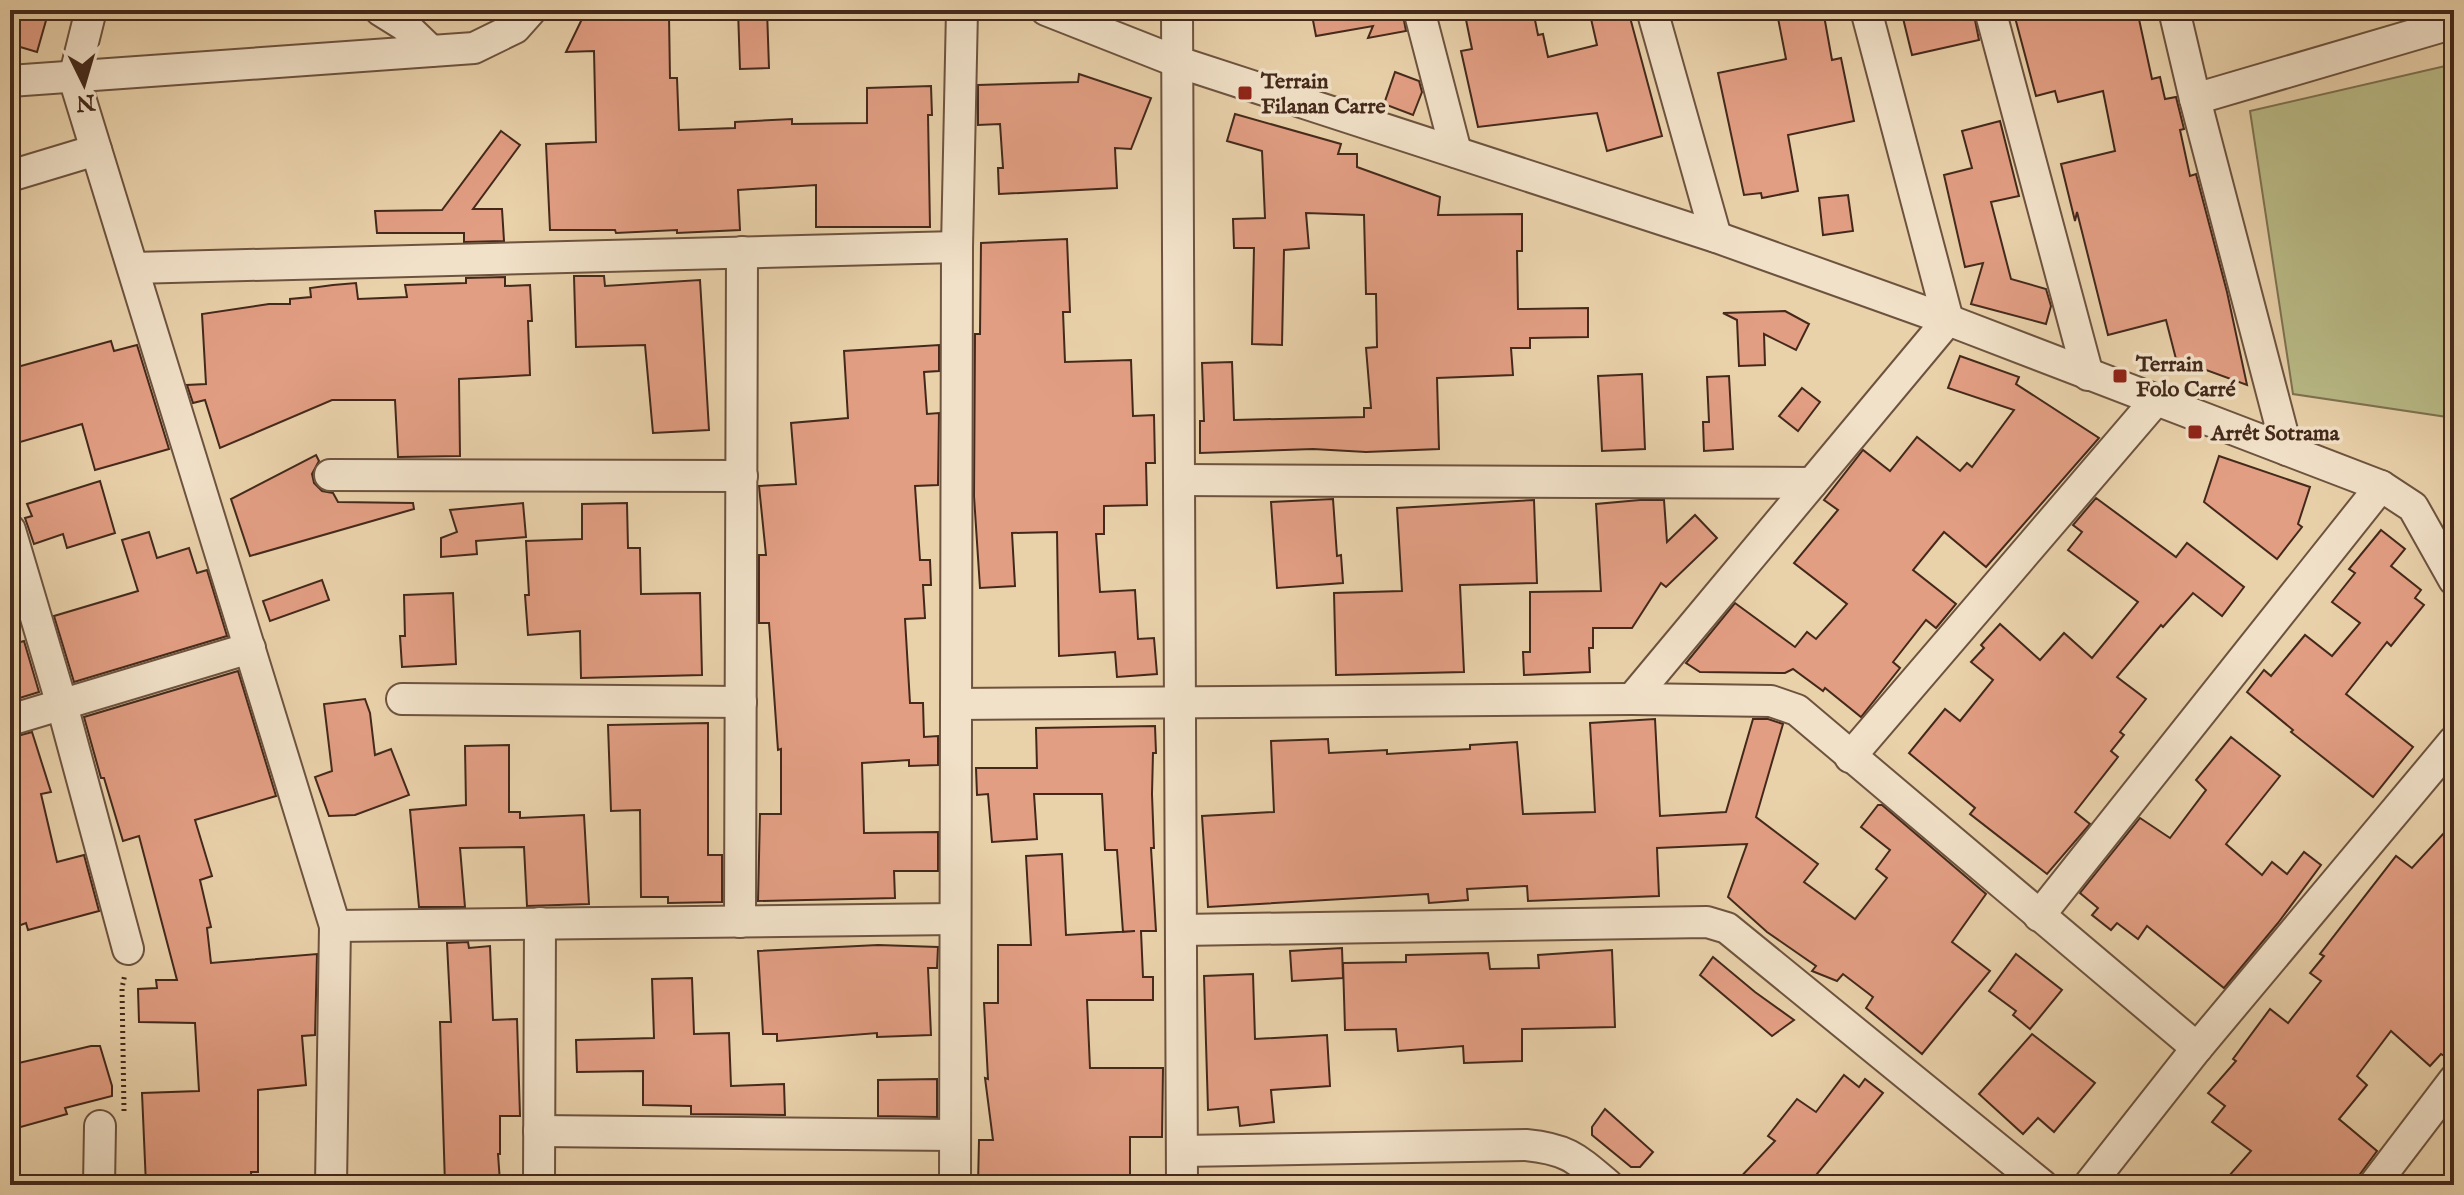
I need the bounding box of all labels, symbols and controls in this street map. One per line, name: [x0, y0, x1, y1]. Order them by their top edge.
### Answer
north arrow: [44, 44, 124, 124]
place label: Terrain Filanan Carre: [1260, 68, 1386, 121]
marker: Terrain Filanan Carre: [1236, 84, 1254, 102]
text: N: [75, 87, 97, 117]
place label: Terrain Folo Carré: [2135, 351, 2236, 404]
marker: Terrain Folo Carré: [2111, 367, 2129, 385]
place label: Arrêt Sotrama: [2210, 420, 2340, 448]
marker: Arrêt Sotrama: [2186, 423, 2204, 441]

